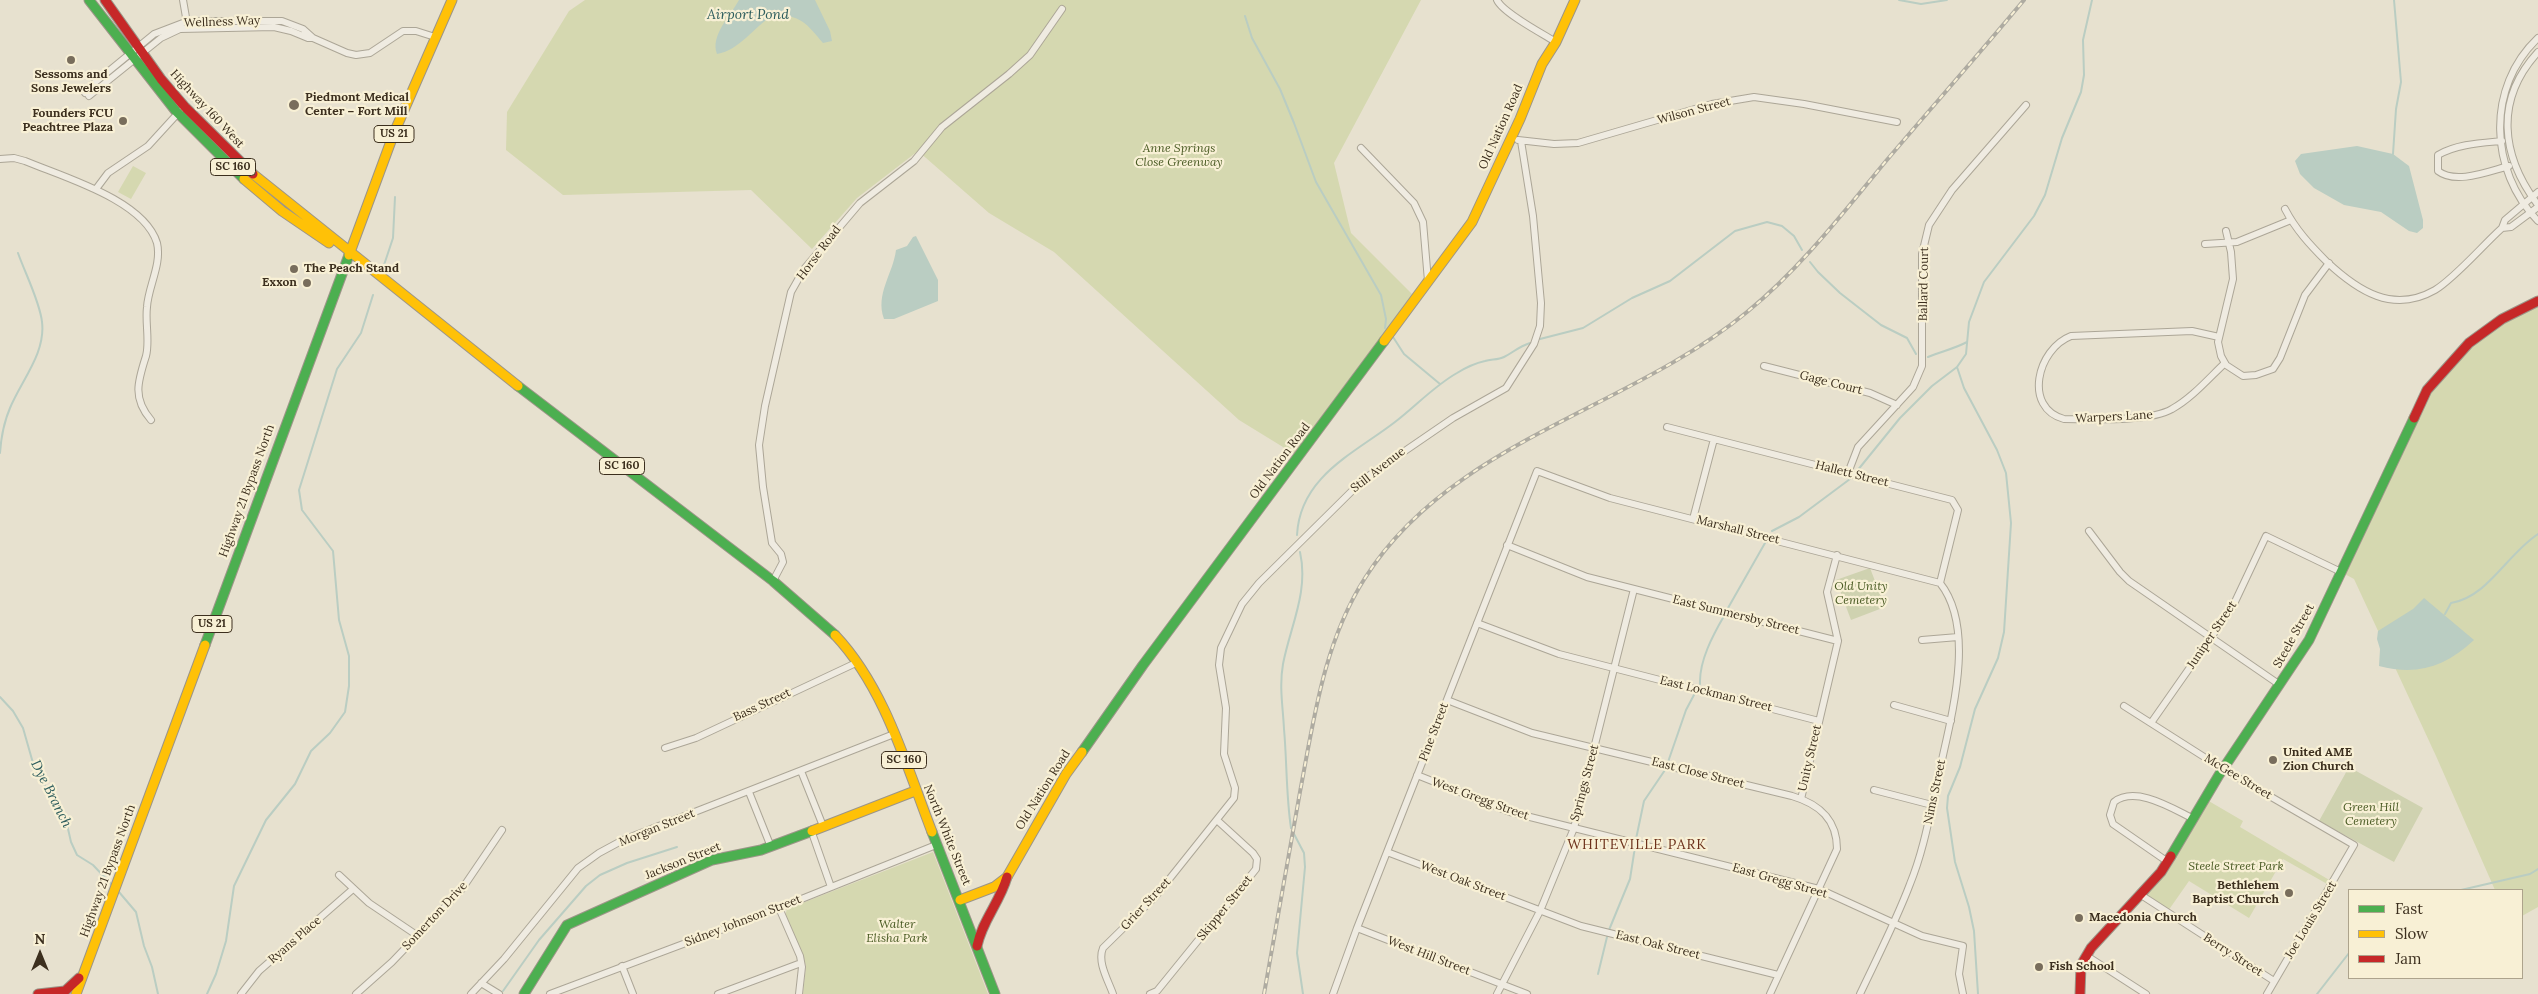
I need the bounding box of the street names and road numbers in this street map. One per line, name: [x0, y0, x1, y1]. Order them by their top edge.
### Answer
street label: Wellness Way: [184, 13, 260, 31]
street label: Highway 160 West: [167, 67, 247, 151]
street label: Old Nation Road: [1476, 82, 1526, 172]
street label: Wilson Street: [1656, 94, 1732, 128]
road number: US 21: [374, 126, 414, 142]
road number: SC 160: [210, 158, 256, 176]
street label: Horse Road: [794, 223, 844, 283]
street label: Ballard Court: [1916, 247, 1932, 321]
street label: Gage Court: [1798, 368, 1864, 398]
street label: Warpers Lane: [2075, 408, 2153, 426]
street label: Old Nation Road: [1247, 420, 1313, 502]
street label: Highway 21 Bypass North: [216, 423, 278, 559]
street label: Still Avenue: [1348, 444, 1408, 496]
road number: SC 160: [600, 458, 644, 474]
street label: Hallett Street: [1814, 458, 1890, 490]
street label: Marshall Street: [1695, 513, 1781, 547]
street label: East Summersby Street: [1671, 592, 1801, 638]
street label: Juniper Street: [2184, 599, 2240, 671]
street label: Steele Street: [2270, 601, 2318, 671]
road number: US 21: [192, 616, 232, 632]
street label: East Lockman Street: [1658, 673, 1774, 715]
street label: Bass Street: [731, 685, 793, 725]
street label: Pine Street: [1416, 701, 1452, 763]
street label: Unity Street: [1795, 723, 1825, 793]
street label: Springs Street: [1568, 743, 1602, 823]
street label: Old Nation Road: [1013, 747, 1073, 833]
street label: McGee Street: [2202, 751, 2274, 803]
road number: SC 160: [882, 752, 926, 768]
street label: East Close Street: [1650, 755, 1746, 791]
street label: Nims Street: [1921, 758, 1949, 826]
street label: West Gregg Street: [1429, 775, 1531, 823]
street label: North White Street: [920, 782, 974, 888]
street label: Highway 21 Bypass North: [77, 803, 139, 939]
street label: Morgan Street: [617, 806, 697, 850]
street label: Jackson Street: [643, 839, 723, 883]
street label: West Oak Street: [1418, 858, 1508, 904]
street label: East Gregg Street: [1731, 861, 1829, 901]
street label: Skipper Street: [1194, 872, 1256, 944]
street label: Grier Street: [1118, 875, 1174, 933]
street label: Joe Louis Street: [2282, 878, 2340, 962]
street label: Somerton Drive: [400, 879, 470, 953]
street label: Sidney Johnson Street: [683, 892, 803, 950]
street label: Ryans Place: [266, 913, 324, 967]
street label: East Oak Street: [1614, 928, 1702, 962]
street label: Berry Street: [2201, 930, 2265, 980]
street label: West Hill Street: [1385, 934, 1473, 978]

